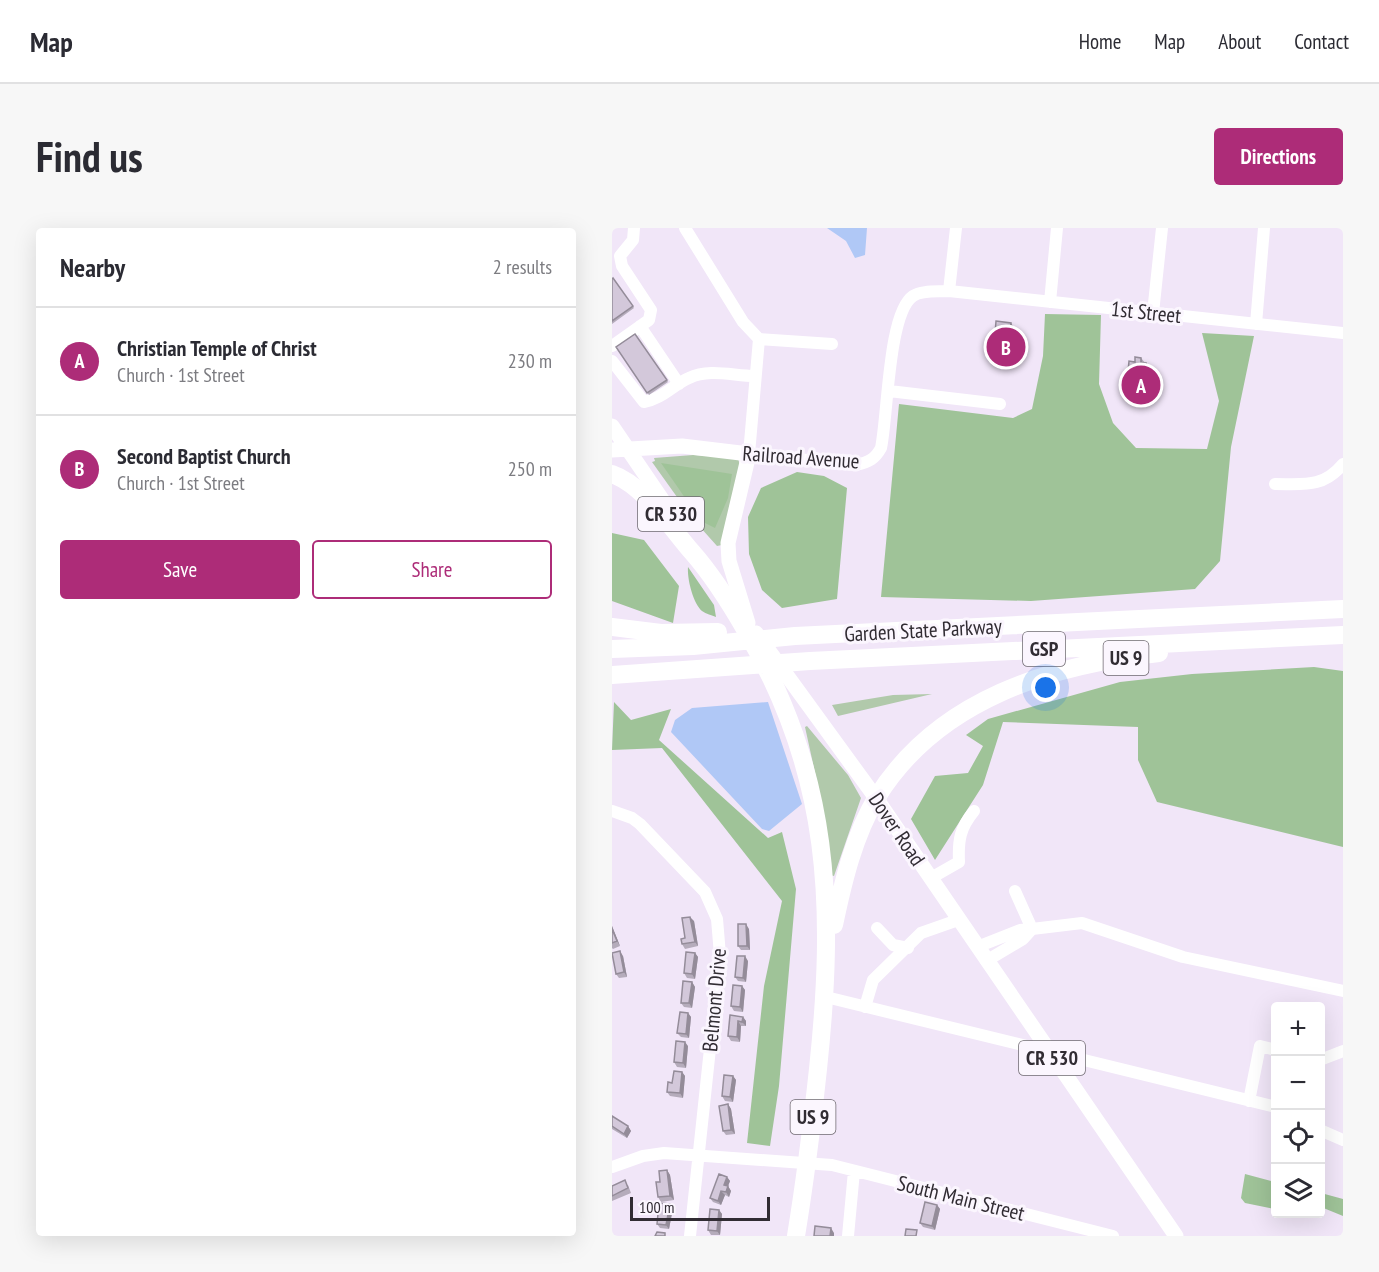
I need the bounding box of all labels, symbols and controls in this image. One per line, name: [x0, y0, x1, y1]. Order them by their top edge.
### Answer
text: Map: [30, 23, 73, 60]
text: Home: [1079, 28, 1121, 55]
text: Map: [1154, 28, 1185, 55]
text: About: [1218, 28, 1261, 55]
text: Contact: [1294, 28, 1349, 55]
button: Directions: [1214, 128, 1343, 185]
text: Find us: [36, 129, 143, 184]
text: Nearby: [60, 251, 125, 284]
text: 2 results: [493, 254, 552, 280]
street label: 1st Street: [1110, 295, 1183, 329]
pin: B: [986, 324, 1026, 370]
text: Christian Temple of Christ: [117, 334, 317, 362]
text: A: [74, 348, 85, 374]
text: 230 m: [508, 348, 552, 374]
text: Church · 1st Street: [117, 362, 245, 388]
pin: A: [1122, 362, 1160, 408]
street label: Railroad Avenue: [742, 439, 860, 475]
text: Second Baptist Church: [117, 442, 291, 470]
text: B: [75, 456, 84, 482]
text: 250 m: [508, 456, 552, 482]
text: Church · 1st Street: [117, 470, 245, 496]
road number: CR 530: [638, 497, 704, 531]
button: Save: [60, 540, 300, 599]
button: Share: [312, 540, 552, 599]
street label: Garden State Parkway: [844, 612, 1003, 648]
road number: GSP: [1023, 632, 1065, 666]
road number: US 9: [1104, 641, 1148, 675]
your location: [1031, 673, 1060, 702]
street label: Dover Road: [863, 787, 931, 871]
street label: Belmont Drive: [696, 947, 732, 1053]
map controls: [1271, 1002, 1325, 1218]
button: +: [1271, 1002, 1325, 1056]
road number: CR 530: [1019, 1041, 1085, 1075]
button: −: [1271, 1056, 1325, 1110]
road number: US 9: [790, 1100, 836, 1134]
button: locate: [1271, 1110, 1325, 1164]
button: layers: [1271, 1164, 1325, 1218]
street label: South Main Street: [895, 1169, 1028, 1227]
scale bar: [630, 1194, 770, 1222]
text: 100 m: [639, 1197, 674, 1217]

